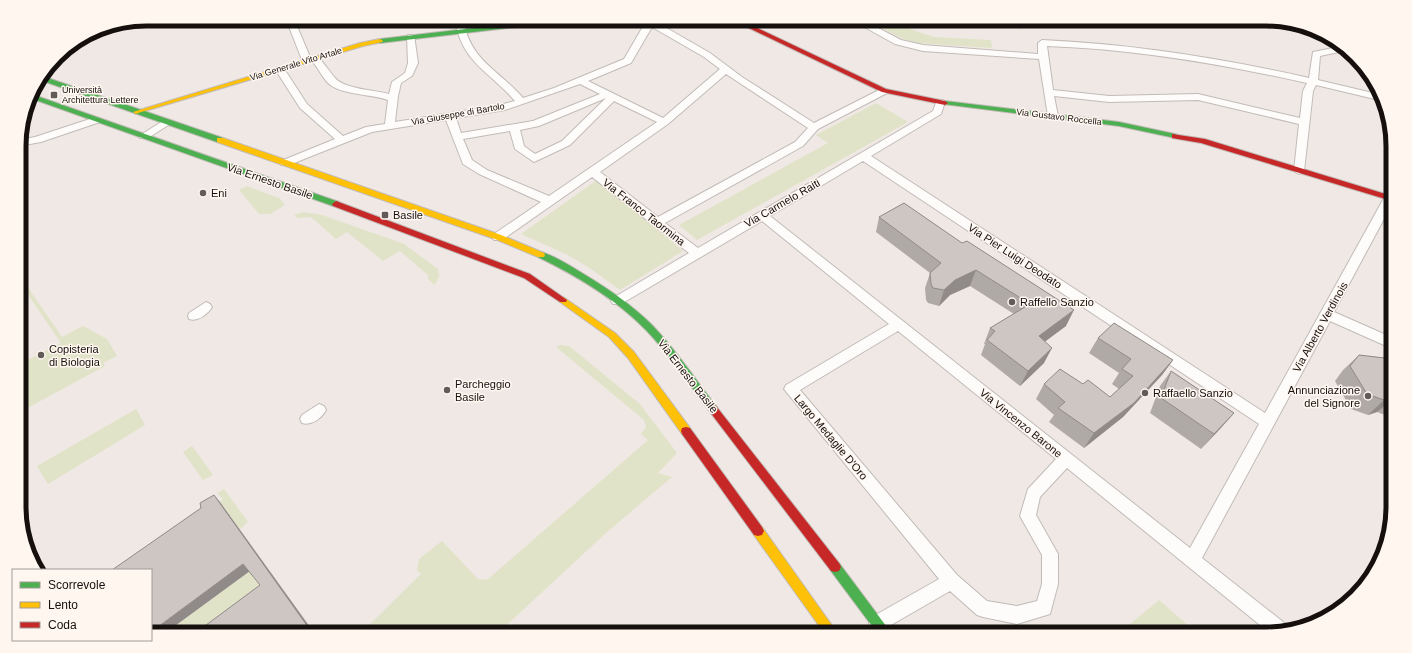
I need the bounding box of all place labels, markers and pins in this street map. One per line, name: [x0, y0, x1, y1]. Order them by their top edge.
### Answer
place label: Università Architettura Lettere: [62, 85, 139, 105]
marker: Università Architettura Lettere: [49, 90, 59, 100]
place label: Eni: [211, 187, 227, 199]
marker: Eni: [198, 188, 208, 198]
place label: Basile: [393, 209, 423, 221]
marker: Basile: [380, 210, 390, 220]
place label: Raffello Sanzio: [1020, 296, 1094, 308]
marker: Raffello Sanzio: [1007, 297, 1017, 307]
place label: Copisteria di Biologia: [49, 343, 101, 368]
marker: Copisteria di Biologia: [36, 350, 46, 360]
place label: Parcheggio Basile: [455, 378, 511, 403]
place label: Annunciazione del Signore: [1288, 384, 1360, 409]
marker: Parcheggio Basile: [442, 385, 452, 395]
place label: Raffaello Sanzio: [1153, 387, 1233, 399]
marker: Raffaello Sanzio: [1140, 388, 1150, 398]
marker: Annunciazione del Signore: [1363, 391, 1373, 401]

